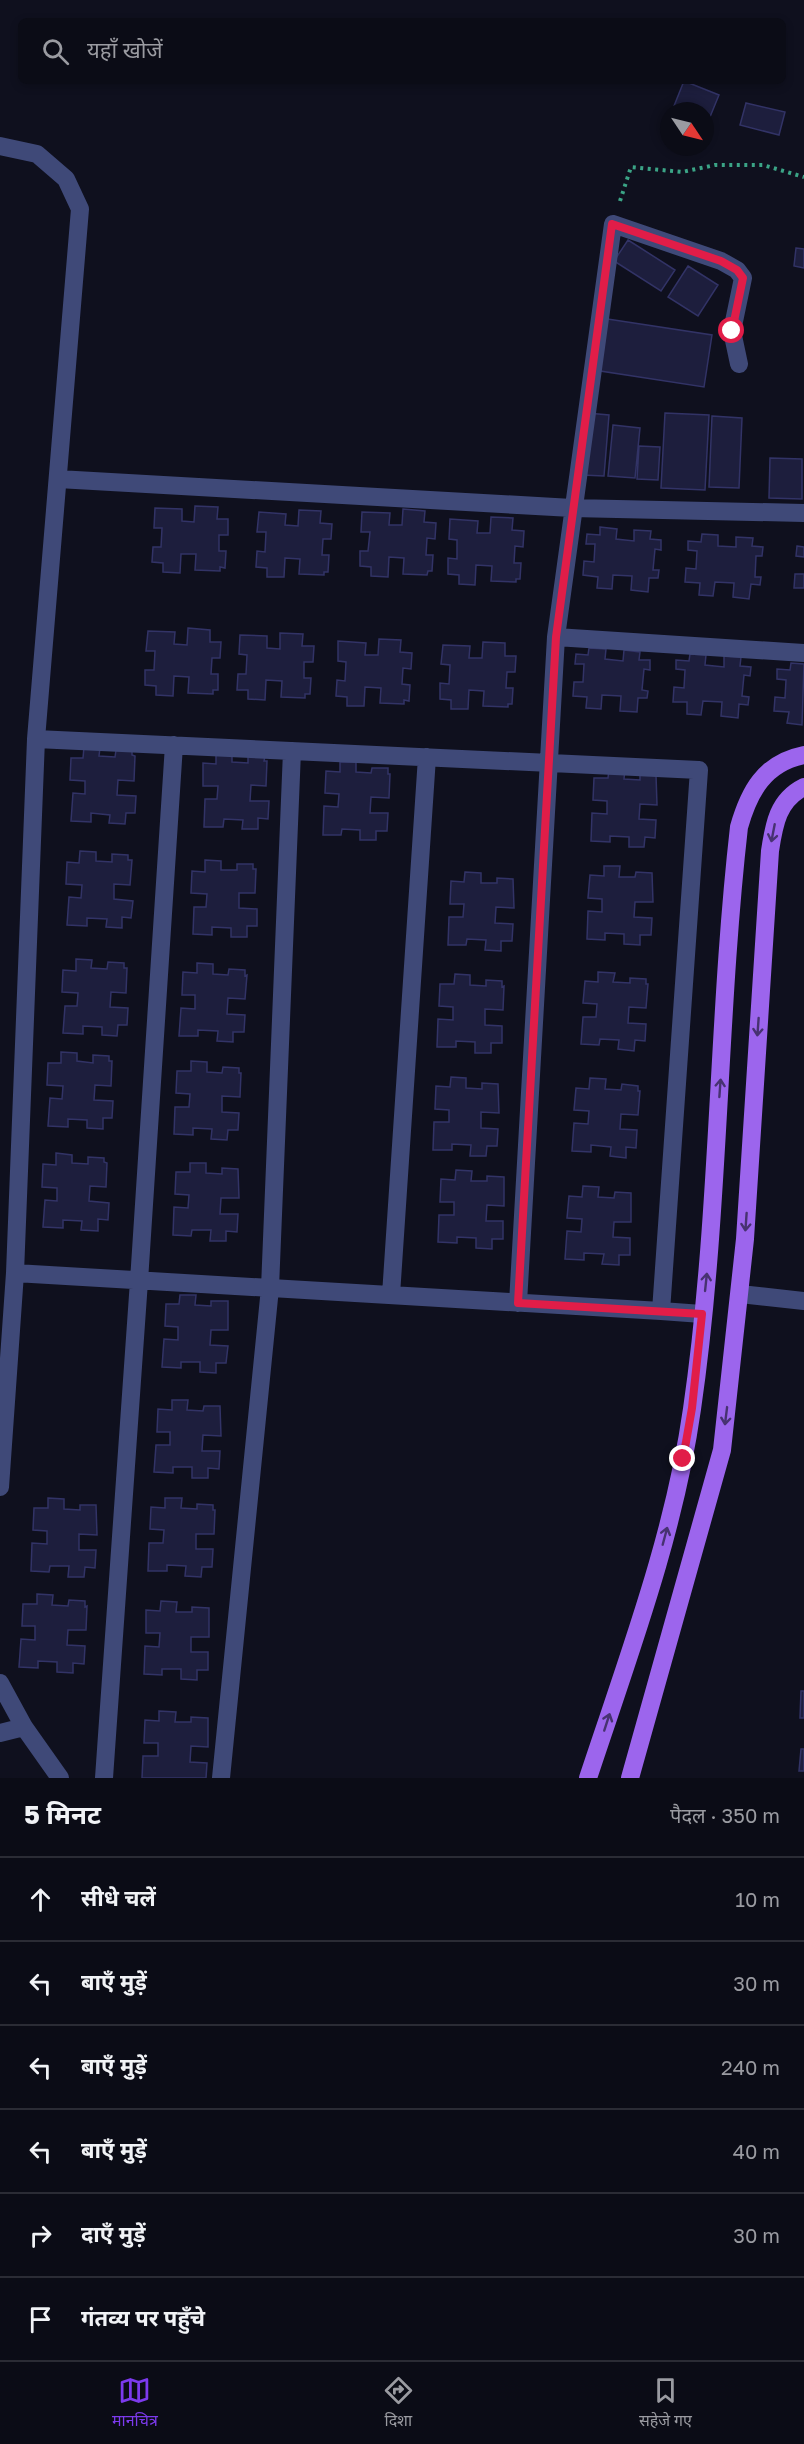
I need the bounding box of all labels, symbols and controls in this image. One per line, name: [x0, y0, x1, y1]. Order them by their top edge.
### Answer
search box: [18, 18, 786, 84]
icon: search: [39, 35, 72, 68]
text: यहाँ खोजें: [87, 36, 163, 63]
north arrow: [660, 102, 714, 156]
route start: [718, 317, 744, 343]
one-way arrow: [767, 823, 778, 843]
one-way arrow: [752, 1017, 763, 1037]
one-way arrow: [715, 1078, 726, 1098]
one-way arrow: [740, 1212, 751, 1232]
one-way arrow: [700, 1273, 711, 1293]
one-way arrow: [720, 1406, 731, 1425]
route end: [669, 1445, 695, 1471]
one-way arrow: [660, 1527, 671, 1546]
one-way arrow: [602, 1713, 613, 1732]
text: 5 मिनट: [24, 1799, 101, 1830]
text: पैदल · 350 m: [670, 1803, 780, 1827]
icon: ahead: [24, 1883, 57, 1916]
text: सीधे चलें: [81, 1884, 156, 1911]
text: 10 m: [735, 1887, 780, 1911]
icon: left: [24, 1967, 57, 2000]
text: बाएँ मुड़ें: [81, 1968, 147, 1995]
text: 30 m: [733, 1971, 780, 1995]
icon: left: [24, 2051, 57, 2084]
text: बाएँ मुड़ें: [81, 2052, 147, 2079]
text: 240 m: [721, 2055, 780, 2079]
icon: left: [24, 2135, 57, 2168]
text: बाएँ मुड़ें: [81, 2136, 147, 2163]
text: 40 m: [733, 2139, 780, 2163]
icon: right: [24, 2219, 57, 2252]
text: दाएँ मुड़ें: [81, 2220, 146, 2247]
text: 30 m: [733, 2223, 780, 2247]
icon: arrive: [24, 2303, 57, 2336]
text: गंतव्य पर पहुँचे: [81, 2304, 205, 2331]
tab: मानचित्र: [112, 2374, 158, 2433]
tab: दिशा: [382, 2374, 415, 2433]
tab: सहेजे गए: [639, 2374, 692, 2433]

